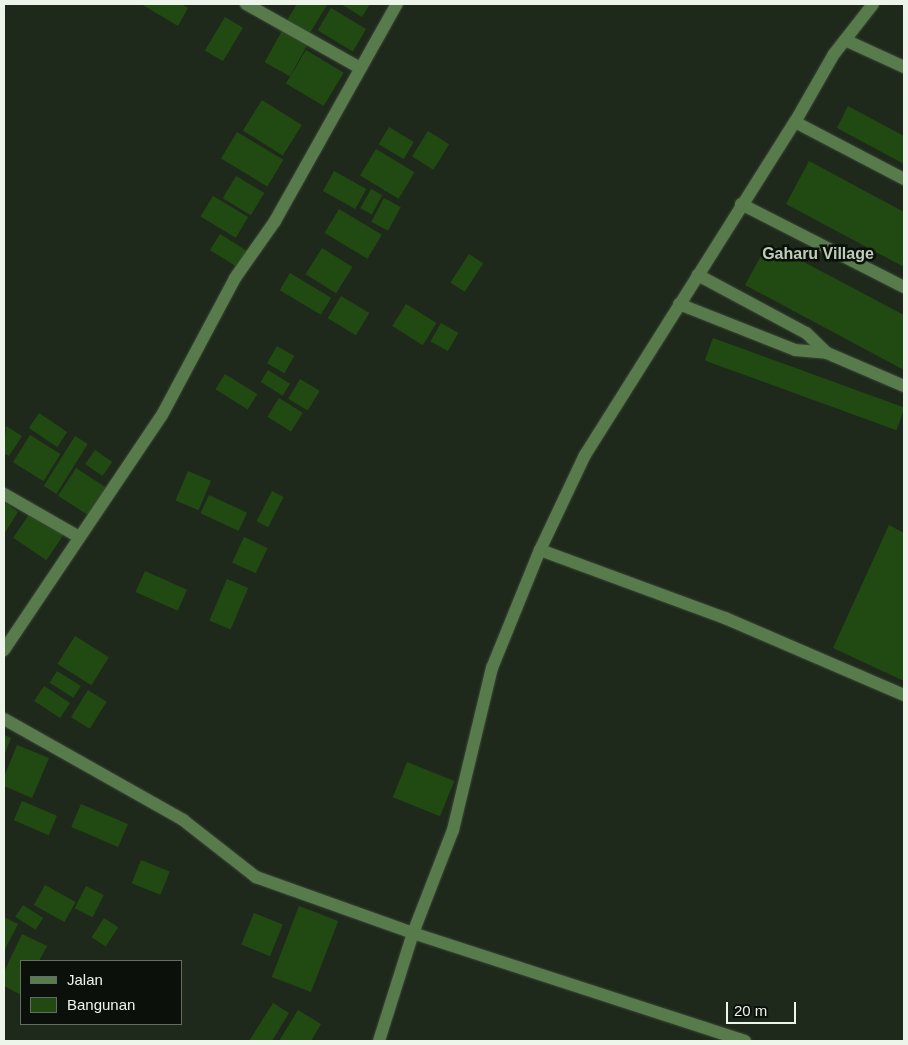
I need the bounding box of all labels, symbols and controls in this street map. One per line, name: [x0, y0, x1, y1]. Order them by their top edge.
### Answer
district label: Gaharu Village: [762, 244, 874, 264]
legend: [20, 960, 182, 1025]
text: Jalan: [67, 971, 103, 988]
scale bar: [728, 992, 798, 1024]
text: Bangunan: [67, 996, 135, 1013]
text: 20 m: [734, 1002, 767, 1019]

